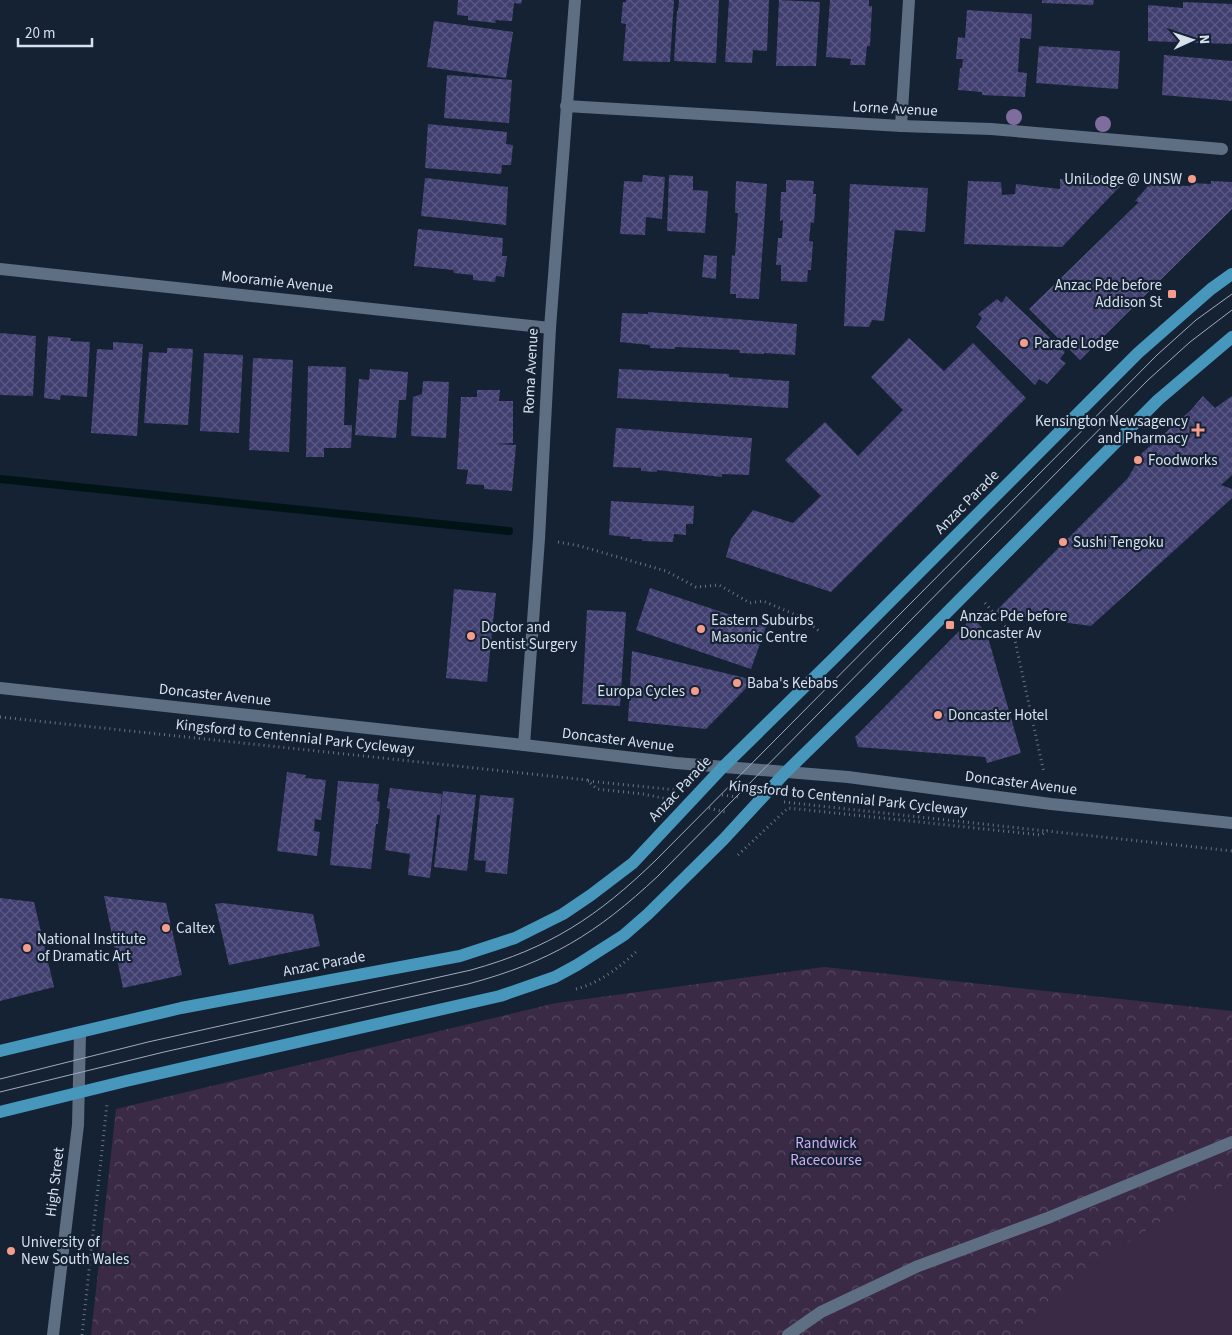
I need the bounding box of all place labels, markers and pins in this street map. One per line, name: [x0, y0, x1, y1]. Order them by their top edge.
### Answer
place label: UniLodge @ UNSW: [1064, 169, 1182, 190]
marker: UniLodge @ UNSW: [1186, 173, 1198, 185]
place label: Anzac Pde before Addison St: [1055, 275, 1162, 313]
marker: Anzac Pde before Addison St: [1166, 288, 1178, 300]
place label: Parade Lodge: [1034, 333, 1119, 354]
marker: Parade Lodge: [1018, 337, 1030, 349]
place label: Kensington Newsagency and Pharmacy: [1035, 411, 1188, 449]
marker: Kensington Newsagency and Pharmacy: [1192, 424, 1204, 436]
place label: Foodworks: [1148, 450, 1218, 471]
marker: Foodworks: [1132, 454, 1144, 466]
place label: Sushi Tengoku: [1073, 532, 1164, 553]
marker: Sushi Tengoku: [1057, 536, 1069, 548]
place label: Anzac Pde before Doncaster Av: [960, 606, 1067, 644]
place label: Eastern Suburbs Masonic Centre: [711, 610, 814, 648]
place label: Doctor and Dentist Surgery: [481, 617, 577, 655]
marker: Anzac Pde before Doncaster Av: [944, 619, 956, 631]
marker: Eastern Suburbs Masonic Centre: [695, 623, 707, 635]
marker: Doctor and Dentist Surgery: [465, 630, 477, 642]
place label: Baba's Kebabs: [747, 673, 838, 694]
marker: Baba's Kebabs: [731, 677, 743, 689]
place label: Europa Cycles: [597, 681, 685, 702]
marker: Europa Cycles: [689, 685, 701, 697]
place label: Doncaster Hotel: [948, 705, 1048, 726]
marker: Doncaster Hotel: [932, 709, 944, 721]
place label: Caltex: [176, 918, 215, 939]
marker: Caltex: [160, 922, 172, 934]
place label: National Institute of Dramatic Art: [37, 929, 146, 967]
marker: National Institute of Dramatic Art: [21, 942, 33, 954]
place label: University of New South Wales: [21, 1232, 129, 1270]
marker: University of New South Wales: [5, 1245, 17, 1257]

